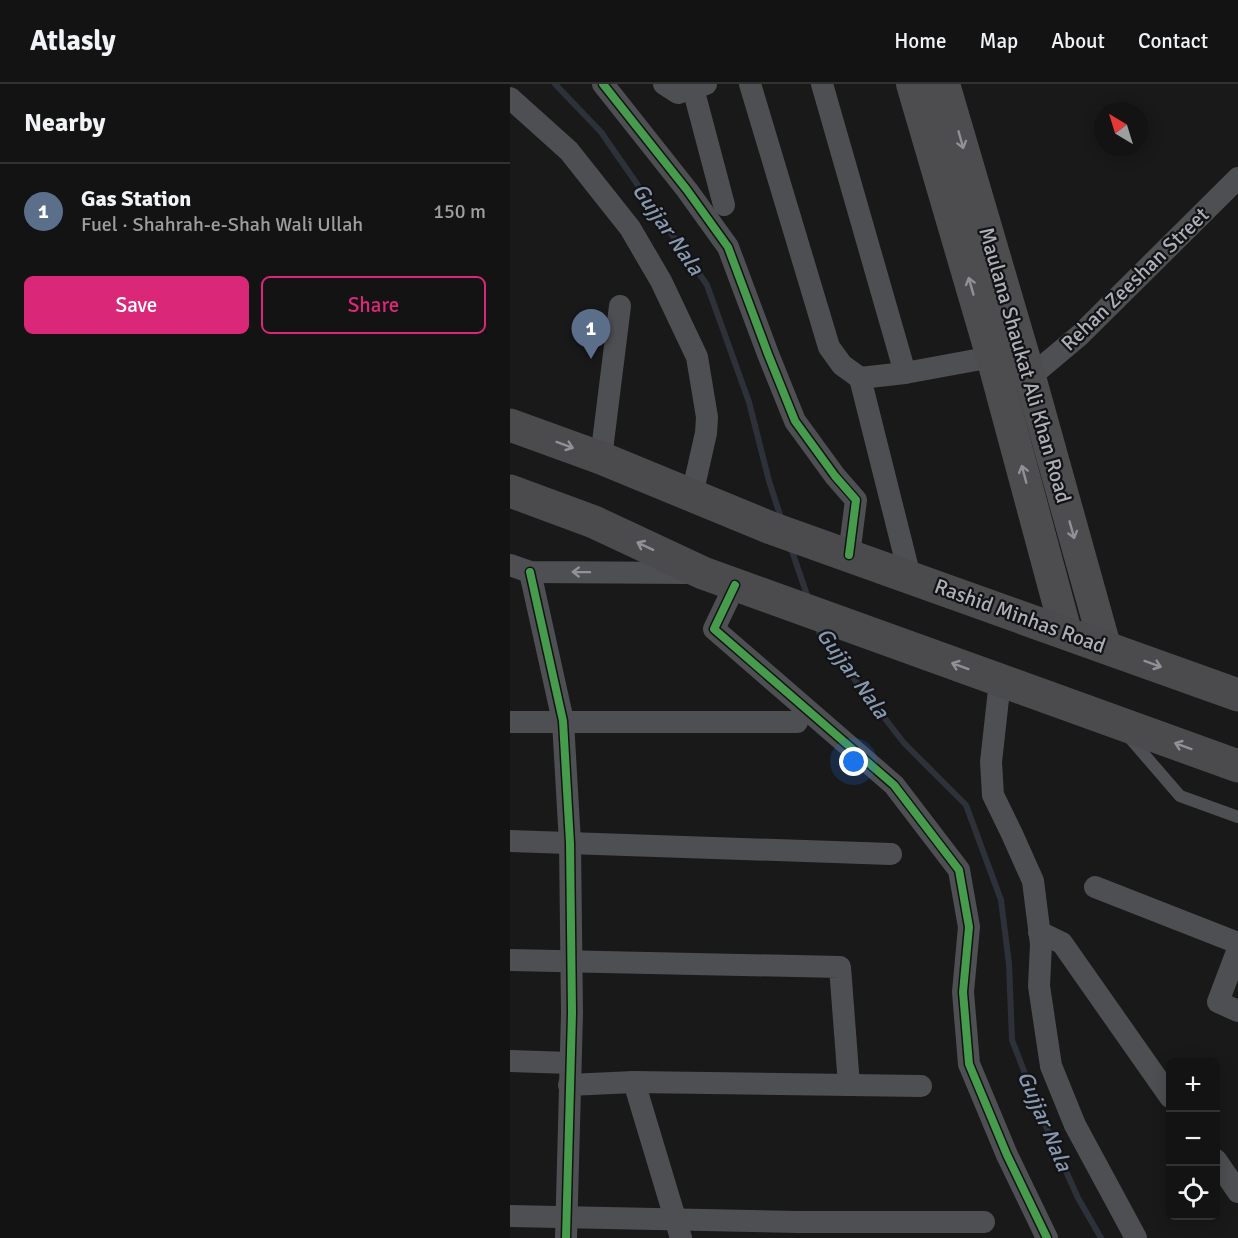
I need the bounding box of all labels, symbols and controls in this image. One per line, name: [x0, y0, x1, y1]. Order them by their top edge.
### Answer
text: Atlasly: [30, 24, 116, 58]
text: Home: [894, 28, 947, 54]
text: Map: [980, 28, 1018, 54]
text: About: [1051, 28, 1105, 54]
text: Contact: [1138, 28, 1208, 54]
north arrow: [1094, 102, 1148, 156]
text: Nearby: [24, 107, 105, 139]
one-way arrow: [956, 130, 967, 149]
water label: Gujjar Nala: [626, 178, 710, 281]
text: Gas Station: [81, 185, 191, 212]
text: 1: [38, 199, 49, 224]
text: 150 m: [433, 199, 486, 224]
street label: Rehan Zeeshan Street: [1056, 202, 1214, 356]
text: Fuel · Shahrah-e-Shah Wali Ullah: [81, 212, 363, 237]
street label: Maulana Shaukat Ali Khan Road: [973, 224, 1077, 506]
button: Save: [24, 276, 249, 334]
button: Share: [261, 276, 486, 334]
one-way arrow: [965, 277, 976, 296]
pin: 1: [572, 310, 610, 359]
one-way arrow: [555, 440, 574, 451]
one-way arrow: [1017, 465, 1029, 484]
one-way arrow: [1067, 520, 1078, 539]
one-way arrow: [637, 540, 655, 552]
one-way arrow: [572, 566, 592, 578]
street label: Rashid Minhas Road: [931, 573, 1109, 659]
water label: Gujjar Nala: [811, 622, 896, 725]
one-way arrow: [951, 660, 970, 671]
one-way arrow: [1143, 660, 1162, 671]
one-way arrow: [1174, 740, 1193, 751]
your location: [839, 747, 868, 776]
map controls: [1166, 1058, 1220, 1220]
button: +: [1166, 1058, 1220, 1112]
water label: Gujjar Nala: [1012, 1067, 1078, 1176]
button: −: [1166, 1112, 1220, 1166]
button: locate: [1166, 1166, 1220, 1220]

